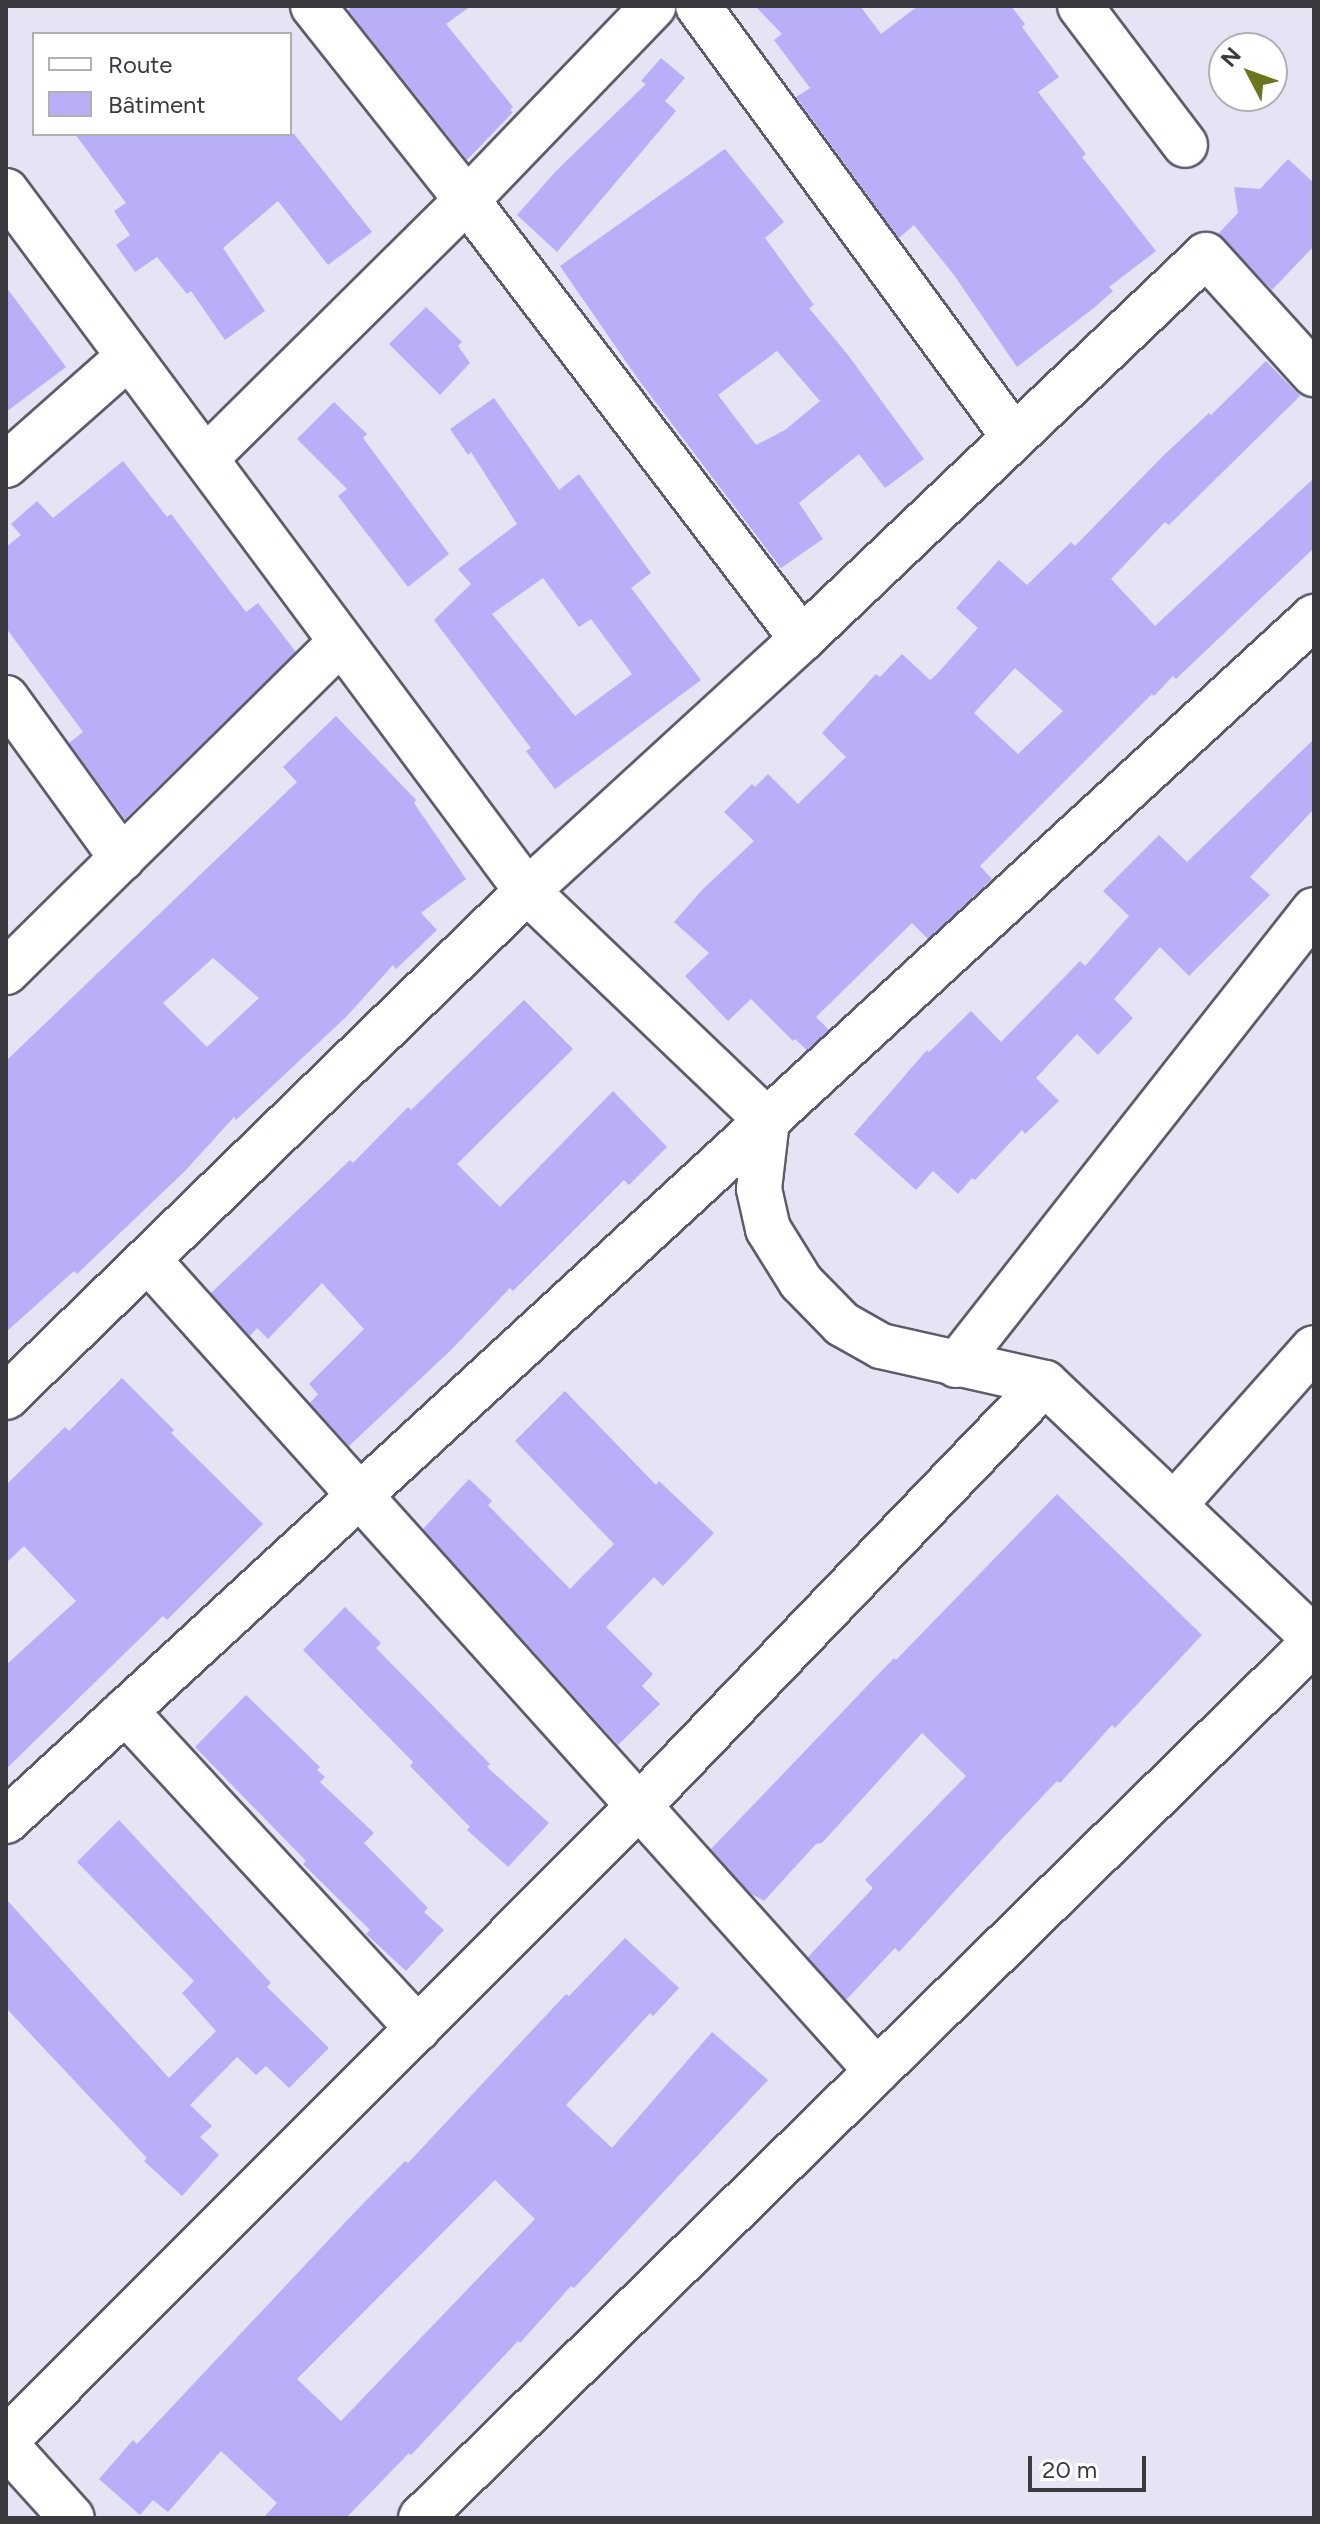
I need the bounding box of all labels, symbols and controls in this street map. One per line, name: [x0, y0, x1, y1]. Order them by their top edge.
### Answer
legend: [32, 32, 292, 136]
north arrow: [1208, 32, 1288, 112]
text: N: [1215, 42, 1247, 73]
text: Route: [108, 50, 172, 79]
text: Bâtiment: [108, 90, 206, 119]
scale bar: [1032, 2440, 1150, 2490]
text: 20 m: [1042, 2455, 1097, 2484]

